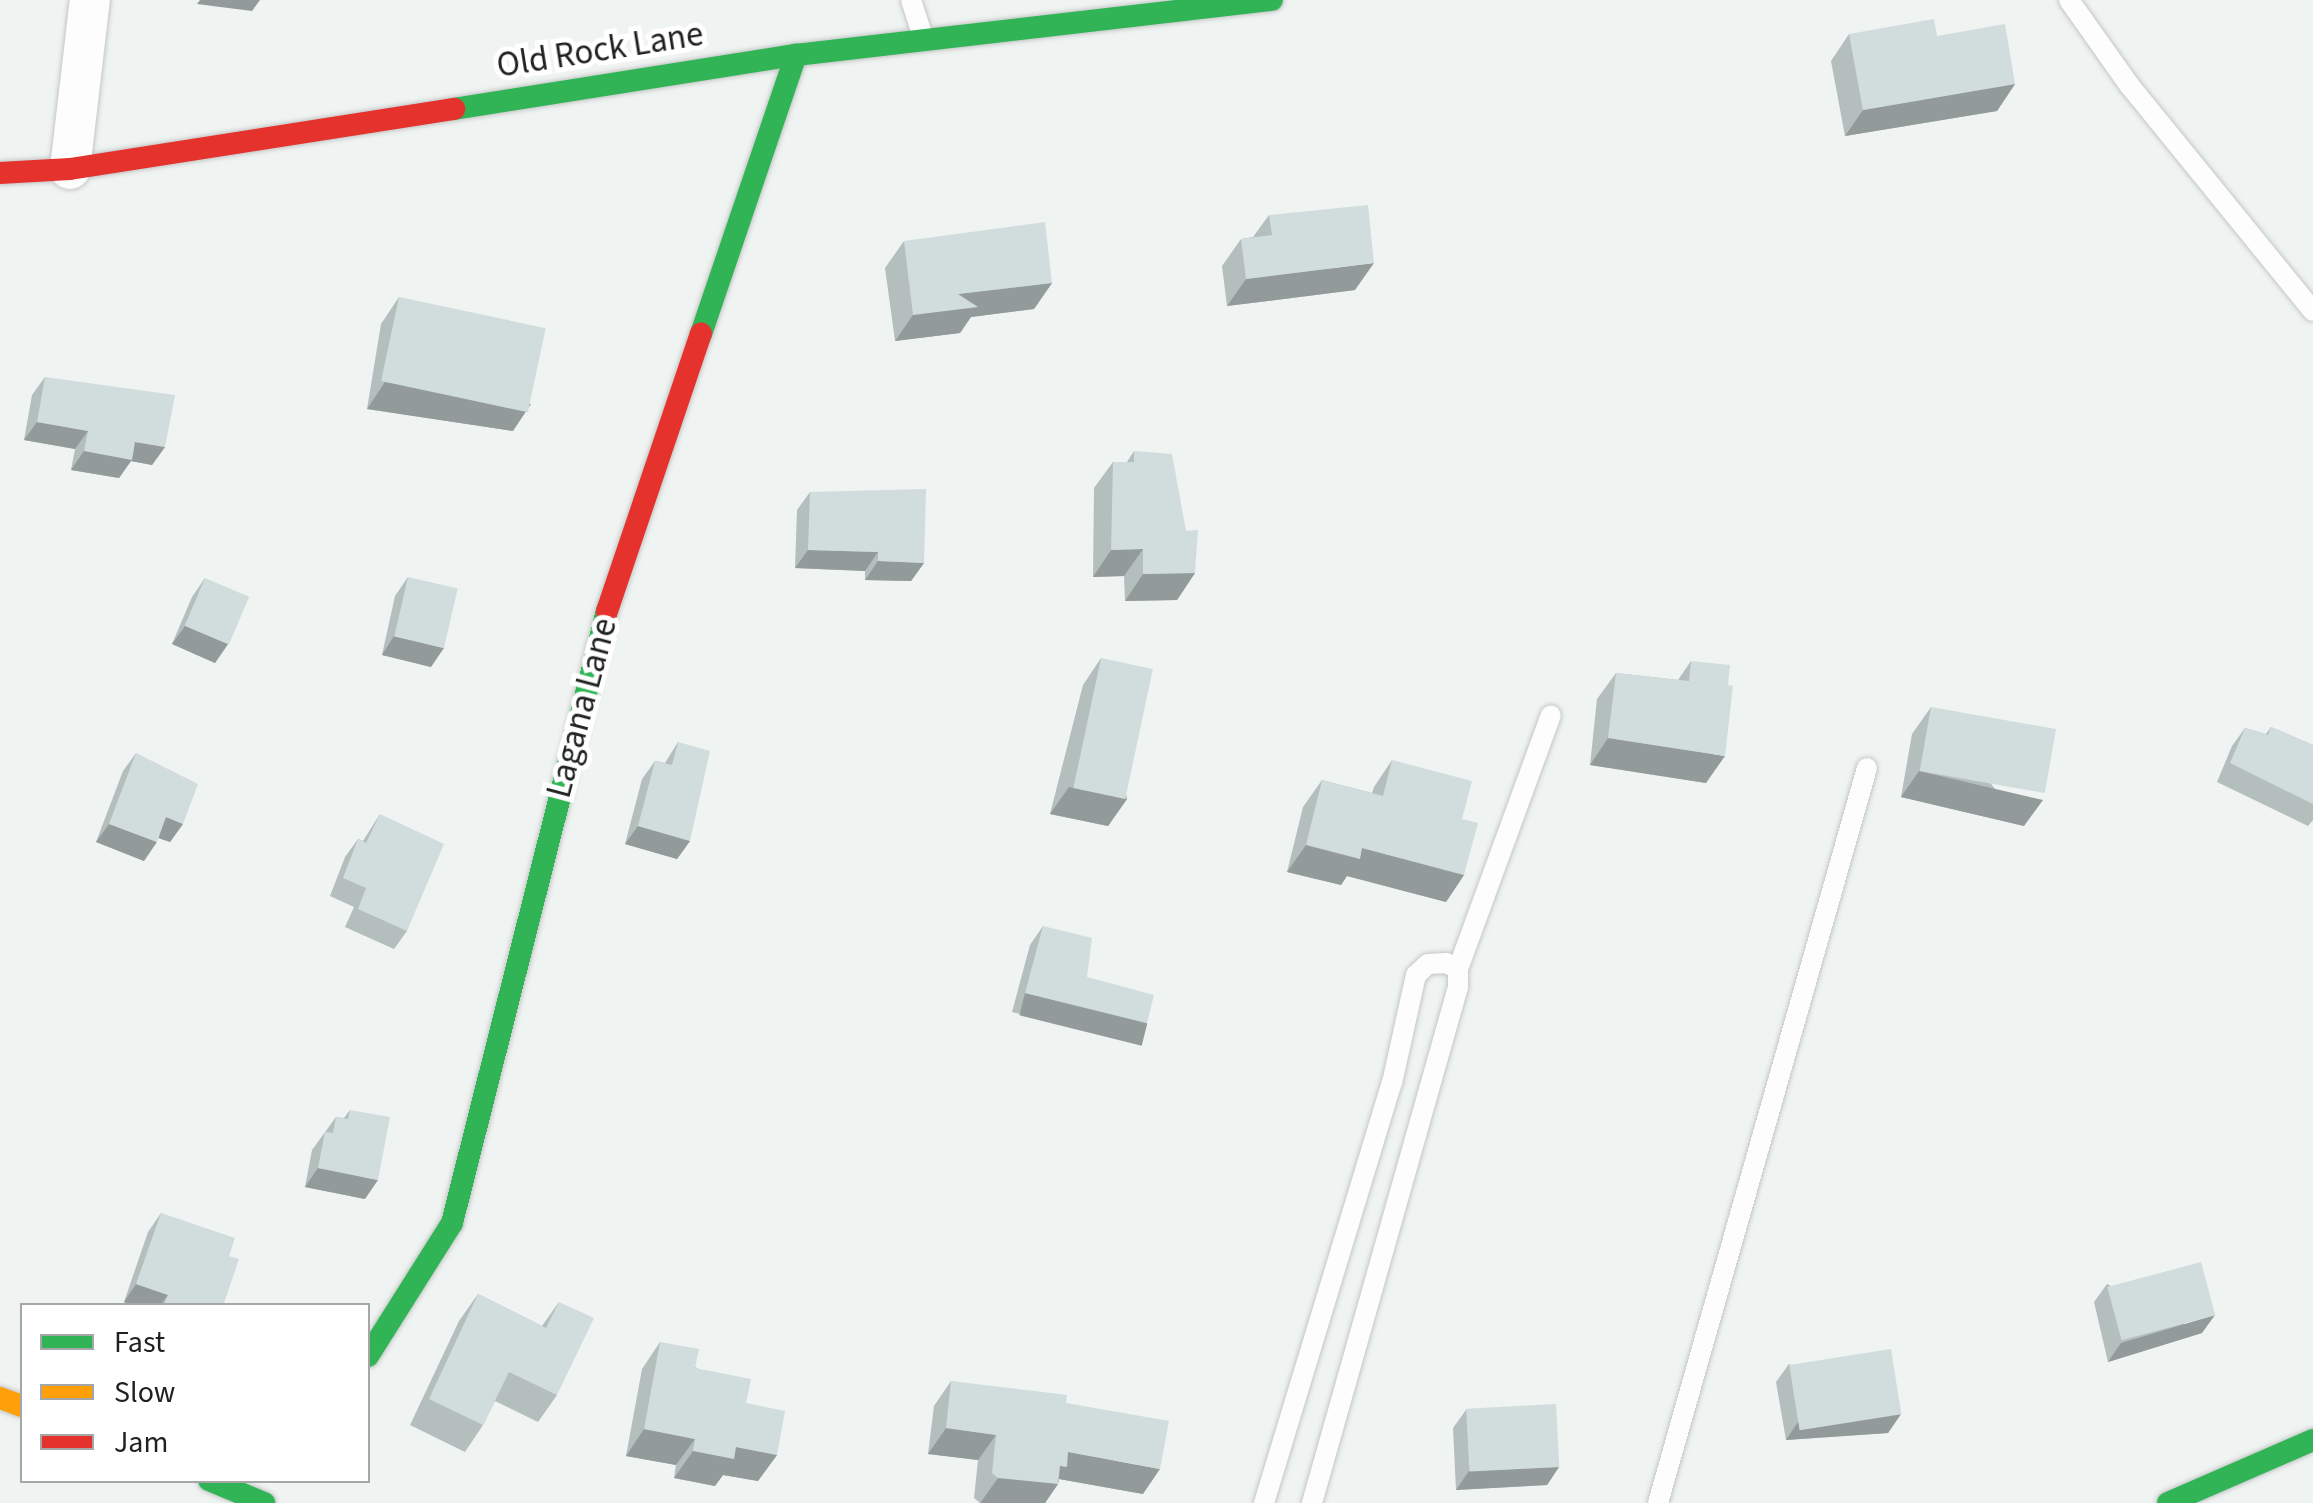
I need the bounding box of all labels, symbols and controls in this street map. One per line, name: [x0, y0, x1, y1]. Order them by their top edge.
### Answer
street label: Old Rock Lane: [494, 13, 706, 87]
street label: Lagana Lane: [538, 614, 626, 802]
legend: [20, 1303, 370, 1483]
text: Fast: [114, 1321, 165, 1364]
text: Slow: [114, 1371, 175, 1414]
text: Jam: [114, 1421, 168, 1464]

